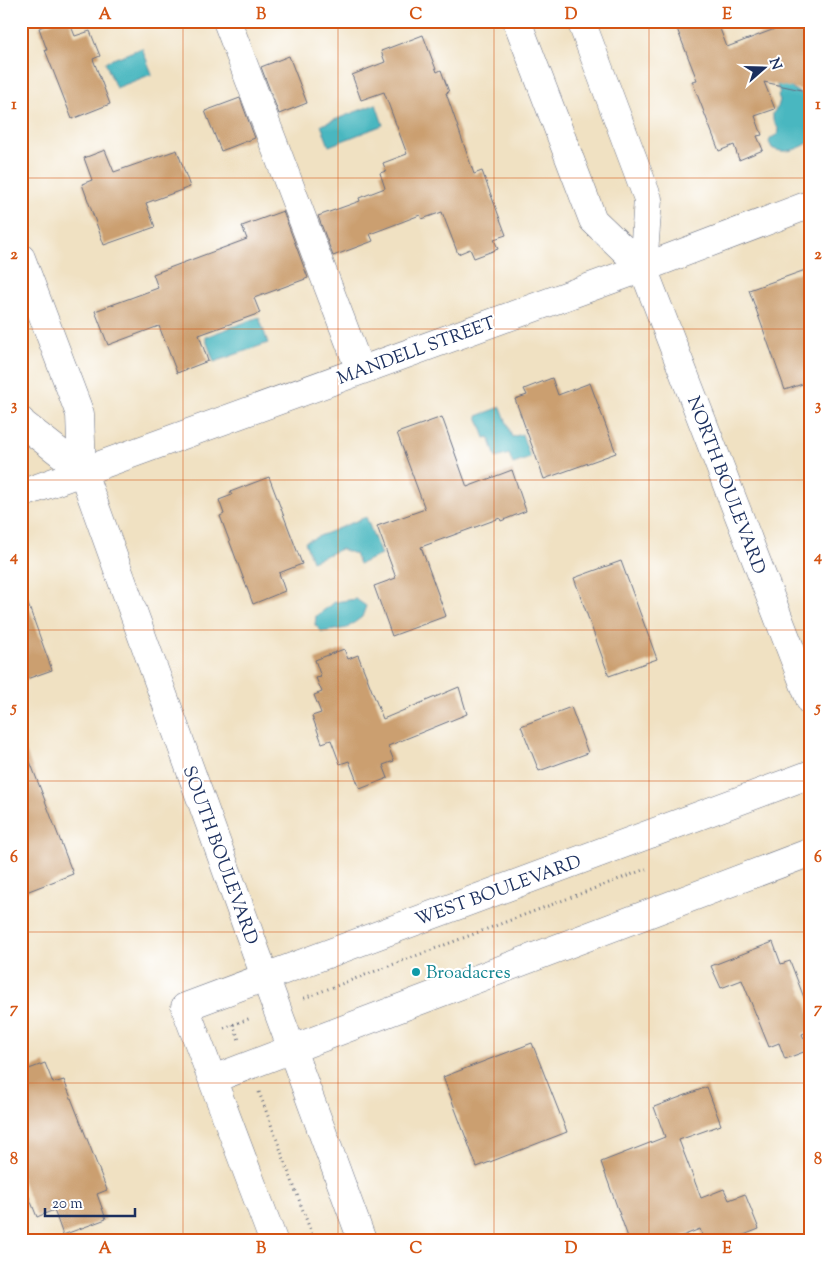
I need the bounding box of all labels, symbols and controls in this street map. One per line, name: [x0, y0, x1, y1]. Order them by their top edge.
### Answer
text: A: [99, 4, 112, 27]
text: B: [256, 4, 266, 27]
text: C: [410, 4, 423, 27]
text: D: [565, 4, 578, 27]
text: E: [722, 4, 732, 27]
north arrow: [740, 42, 790, 92]
text: N: [763, 56, 786, 73]
text: 1: [11, 94, 17, 117]
text: 1: [815, 94, 821, 117]
text: 2: [10, 244, 18, 267]
text: 2: [814, 244, 822, 267]
street label: MANDELL STREET: [334, 311, 500, 393]
street label: NORTH BOULEVARD: [679, 393, 771, 578]
text: 3: [11, 395, 18, 418]
text: 3: [815, 395, 822, 418]
text: 4: [9, 546, 18, 569]
text: 4: [813, 546, 822, 569]
text: 5: [9, 697, 17, 720]
text: 5: [813, 697, 821, 720]
street label: SOUTH BOULEVARD: [175, 763, 264, 949]
text: 6: [10, 847, 18, 870]
text: 6: [814, 847, 822, 870]
street label: WEST BOULEVARD: [412, 850, 585, 934]
place label: Broadacres: [426, 961, 511, 987]
marker: Broadacres: [410, 966, 422, 978]
text: 7: [10, 998, 19, 1021]
text: 7: [814, 998, 823, 1021]
text: 8: [10, 1149, 18, 1172]
text: 8: [814, 1149, 822, 1172]
scale bar: [45, 1186, 135, 1218]
text: 20 m: [52, 1194, 83, 1215]
text: A: [99, 1238, 112, 1261]
text: B: [256, 1238, 266, 1261]
text: C: [410, 1238, 423, 1261]
text: D: [565, 1238, 578, 1261]
text: E: [722, 1238, 732, 1261]

